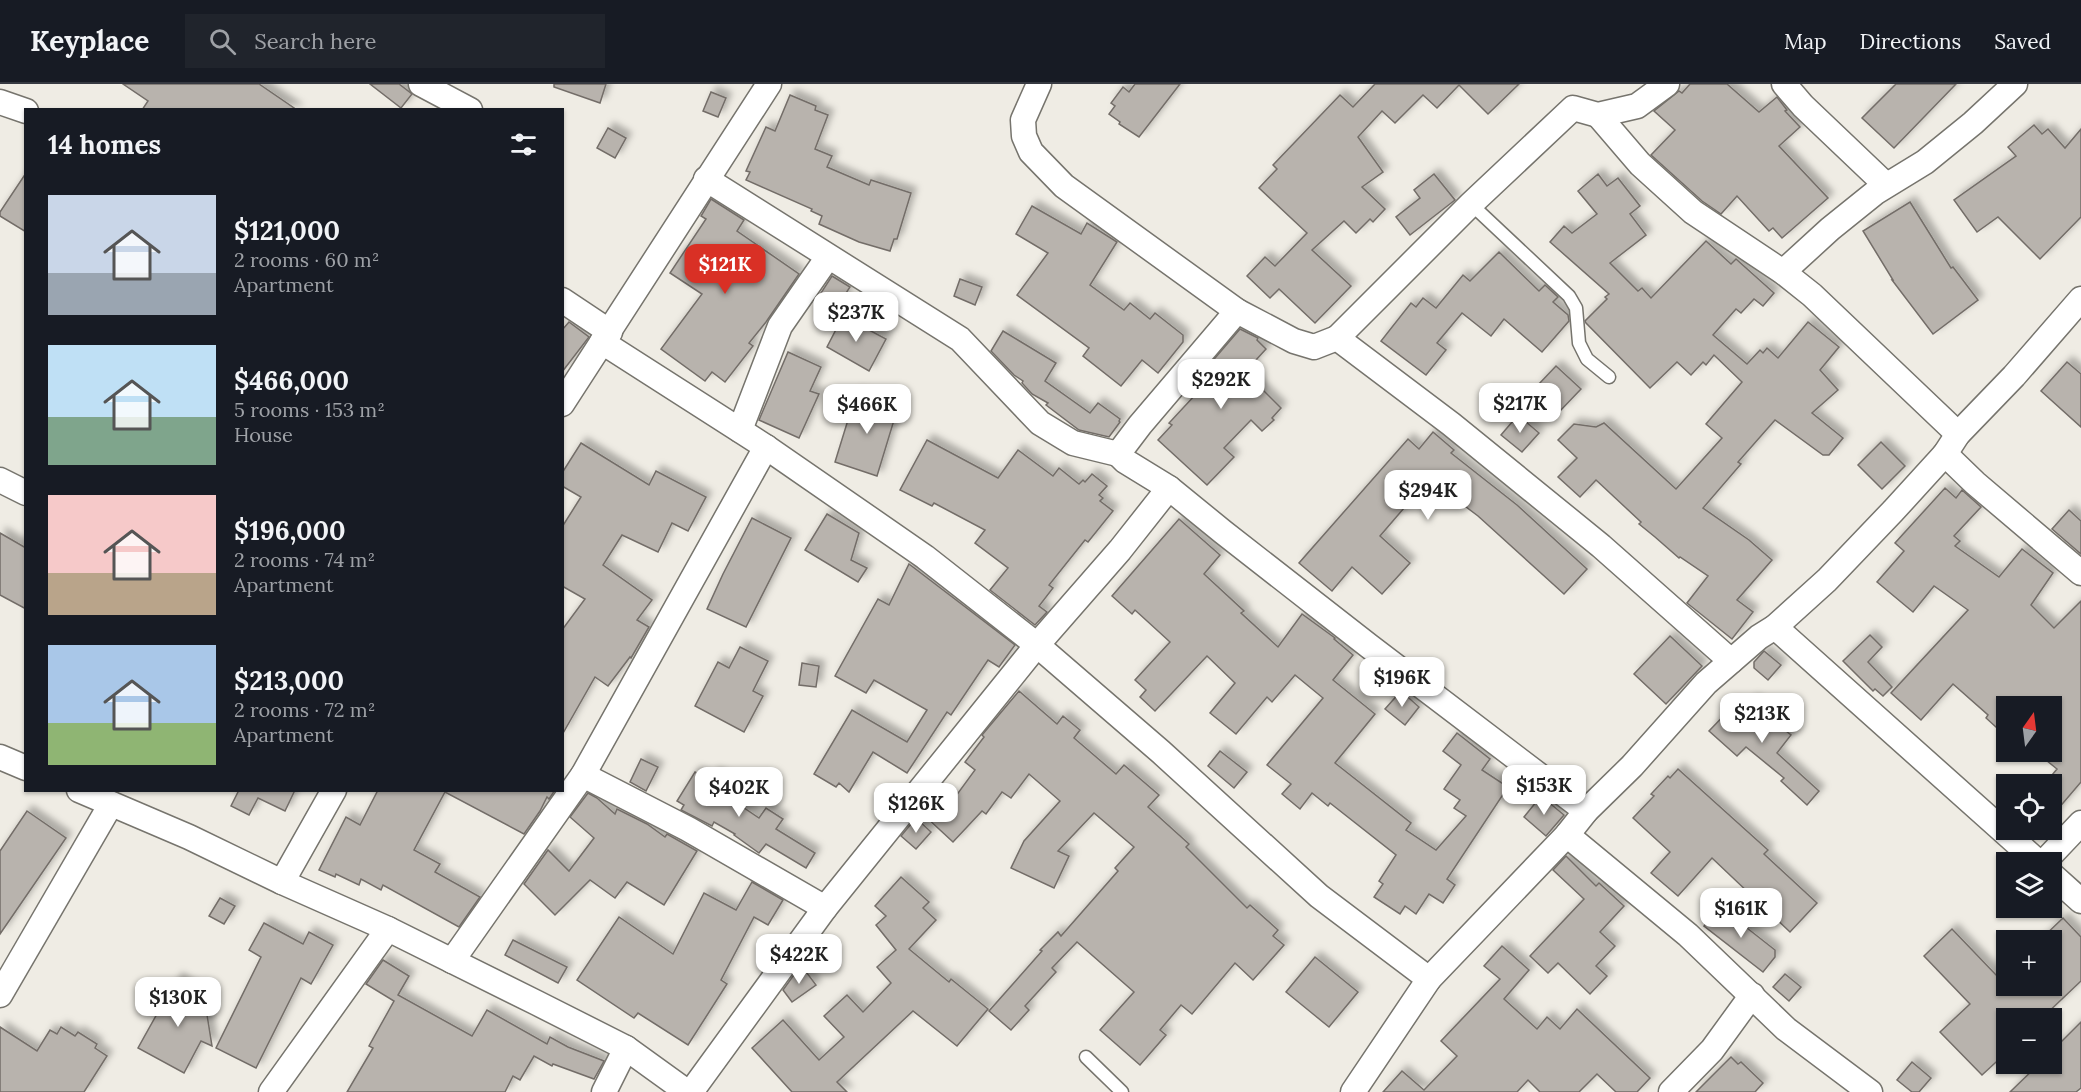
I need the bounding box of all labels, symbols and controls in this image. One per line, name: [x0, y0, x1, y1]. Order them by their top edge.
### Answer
search box: [185, 14, 605, 68]
text: Keyplace: [30, 23, 149, 59]
icon: search: [206, 25, 239, 58]
text: Search here: [254, 27, 376, 55]
text: Map: [1784, 28, 1827, 55]
text: Directions: [1860, 28, 1961, 55]
text: Saved: [1994, 28, 2051, 55]
text: 14 homes: [48, 128, 161, 161]
icon: filters: [507, 128, 540, 161]
text: $121,000: [234, 214, 340, 247]
icon: home: [96, 219, 168, 291]
pin: $121K: [683, 244, 767, 295]
text: 2 rooms · 60 m²: [234, 247, 379, 272]
text: $121K: [699, 251, 751, 276]
text: Apartment: [234, 272, 334, 297]
pin: $237K: [814, 292, 898, 343]
text: $237K: [827, 299, 885, 324]
pin: $292K: [1179, 359, 1263, 410]
text: $466,000: [234, 364, 349, 397]
text: $292K: [1192, 366, 1250, 391]
icon: home: [96, 369, 168, 441]
pin: $217K: [1478, 383, 1562, 434]
pin: $466K: [825, 384, 909, 435]
text: $217K: [1493, 390, 1547, 415]
text: $466K: [837, 391, 897, 416]
text: 5 rooms · 153 m²: [234, 397, 385, 422]
text: House: [234, 422, 293, 447]
pin: $294K: [1386, 470, 1470, 521]
text: $294K: [1398, 477, 1458, 502]
text: $196,000: [234, 514, 346, 547]
icon: home: [96, 519, 168, 591]
text: 2 rooms · 74 m²: [234, 547, 375, 572]
text: Apartment: [234, 572, 334, 597]
pin: $196K: [1360, 657, 1444, 708]
text: $213,000: [234, 664, 344, 697]
text: $196K: [1373, 664, 1431, 689]
icon: home: [96, 669, 168, 741]
pin: $213K: [1720, 693, 1804, 744]
north arrow: [1996, 696, 2062, 762]
map controls: [1996, 696, 2062, 1074]
text: 2 rooms · 72 m²: [234, 697, 375, 722]
text: $213K: [1734, 700, 1790, 725]
text: Apartment: [234, 722, 334, 747]
pin: $153K: [1502, 765, 1586, 816]
pin: $402K: [697, 767, 781, 818]
text: $153K: [1516, 772, 1572, 797]
text: $402K: [709, 774, 769, 799]
button: locate: [1996, 774, 2062, 840]
pin: $126K: [874, 783, 958, 834]
text: $126K: [888, 790, 944, 815]
button: layers: [1996, 852, 2062, 918]
pin: $161K: [1699, 888, 1783, 939]
text: $161K: [1714, 895, 1768, 920]
button: +: [1996, 930, 2062, 996]
pin: $422K: [757, 934, 841, 985]
text: $422K: [770, 941, 828, 966]
pin: $130K: [136, 977, 220, 1028]
text: $130K: [149, 984, 207, 1009]
button: −: [1996, 1008, 2062, 1074]

